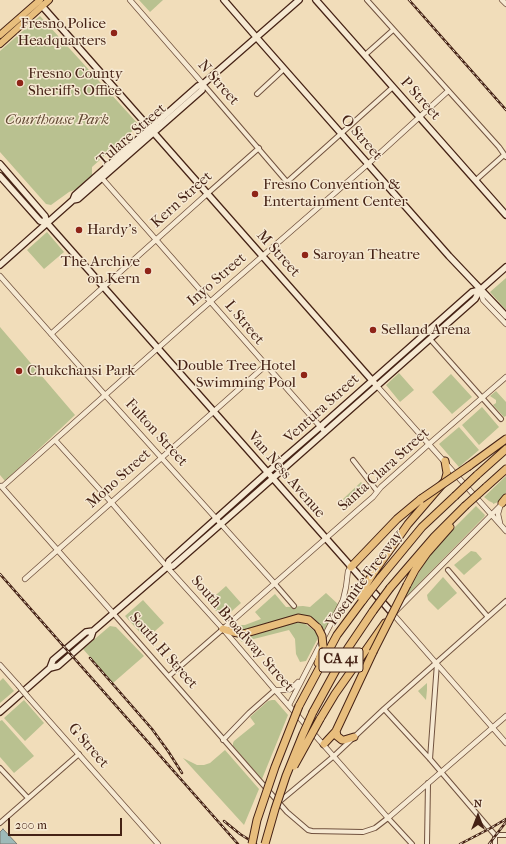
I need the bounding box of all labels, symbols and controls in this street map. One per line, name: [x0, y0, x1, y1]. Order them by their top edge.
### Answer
place label: Fresno Police Headquarters: [17, 15, 106, 50]
marker: Fresno Police Headquarters: [109, 28, 119, 38]
street label: N Street: [193, 57, 243, 109]
place label: Fresno County Sheriff's Office: [28, 65, 123, 100]
street label: P Street: [396, 74, 444, 124]
marker: Fresno County Sheriff's Office: [15, 78, 25, 88]
street label: Tulare Street: [94, 100, 170, 170]
park label: Courthouse Park: [5, 111, 109, 129]
street label: O Street: [336, 111, 386, 165]
street label: Kern Street: [148, 168, 216, 232]
place label: Fresno Convention & Entertainment Center: [263, 176, 408, 211]
marker: Fresno Convention & Entertainment Center: [250, 189, 260, 199]
place label: Hardy's: [87, 221, 137, 239]
marker: Hardy's: [74, 225, 84, 235]
street label: M Street: [252, 227, 304, 281]
place label: Saroyan Theatre: [313, 246, 420, 264]
street label: Inyo Street: [184, 250, 250, 310]
marker: Saroyan Theatre: [300, 250, 310, 260]
place label: The Archive on Kern: [61, 253, 140, 288]
marker: The Archive on Kern: [143, 266, 153, 276]
street label: L Street: [220, 297, 268, 349]
place label: Selland Arena: [381, 321, 470, 339]
marker: Selland Arena: [368, 325, 378, 335]
place label: Double Tree Hotel Swimming Pool: [177, 357, 296, 392]
place label: Chukchansi Park: [27, 362, 135, 380]
marker: Chukchansi Park: [14, 366, 24, 376]
marker: Double Tree Hotel Swimming Pool: [299, 370, 309, 380]
street label: Ventura Street: [281, 371, 363, 447]
street label: Fulton Street: [121, 395, 191, 471]
street label: Santa Clara Street: [335, 424, 433, 516]
street label: Van Ness Avenue: [243, 428, 329, 522]
street label: Mono Street: [83, 446, 155, 512]
street label: Yosemite Freeway: [323, 527, 407, 631]
street label: South Broadway Street: [187, 572, 297, 696]
street label: South H Street: [125, 609, 201, 693]
road number: CA 41: [319, 648, 363, 672]
street label: G Street: [64, 720, 112, 772]
north arrow: [458, 796, 498, 836]
text: N: [474, 797, 482, 810]
scale bar: [10, 810, 124, 836]
text: 200 m: [15, 818, 47, 832]

